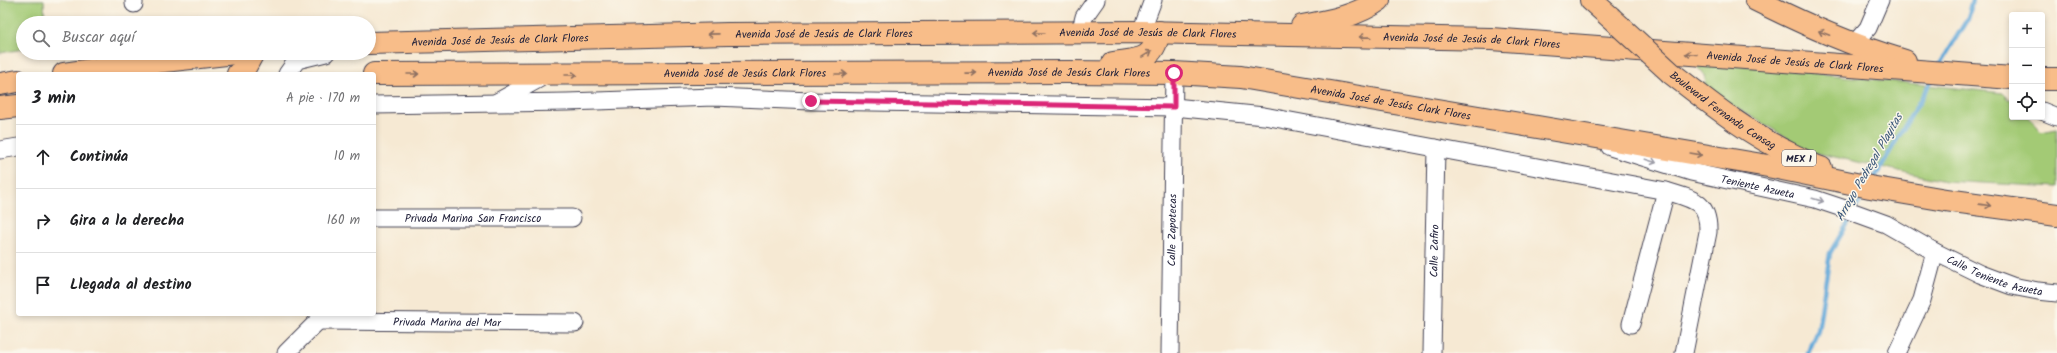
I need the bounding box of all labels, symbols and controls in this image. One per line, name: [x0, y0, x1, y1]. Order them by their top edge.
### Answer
map controls: [2009, 12, 2045, 120]
button: +: [2009, 12, 2045, 48]
search box: [16, 16, 376, 60]
street label: Avenida José de Jesús de Clark Flores: [1059, 24, 1237, 44]
street label: Avenida José de Jesús de Clark Flores: [735, 25, 913, 44]
text: Buscar aquí: [62, 26, 135, 50]
icon: search: [30, 27, 52, 49]
one-way arrow: [1819, 28, 1831, 36]
street label: Avenida José de Jesús de Clark Flores: [411, 29, 589, 52]
one-way arrow: [1033, 29, 1046, 37]
street label: Avenida José de Jesús de Clark Flores: [1383, 29, 1561, 54]
one-way arrow: [707, 30, 720, 38]
one-way arrow: [1359, 33, 1372, 40]
street label: Avenida José de Jesús de Clark Flores: [1706, 47, 1884, 78]
button: −: [2009, 48, 2045, 84]
one-way arrow: [1141, 50, 1153, 58]
one-way arrow: [1685, 51, 1698, 58]
street label: Avenida José de Jesús Clark Flores: [988, 64, 1151, 83]
route start: [1165, 64, 1183, 82]
street label: Avenida José de Jesús Clark Flores: [664, 65, 827, 83]
street label: Boulevard Fernando Consag: [1665, 67, 1779, 155]
one-way arrow: [964, 69, 977, 77]
one-way arrow: [406, 70, 419, 78]
one-way arrow: [834, 70, 847, 78]
one-way arrow: [564, 71, 577, 79]
street label: Avenida José de Jesús Clark Flores: [1309, 81, 1473, 126]
button: locate: [2009, 84, 2045, 120]
text: 3 min: [32, 85, 76, 112]
text: A pie · 170 m: [286, 88, 360, 109]
route end: [802, 92, 820, 110]
water label: Arroyo Pedregal Playitas: [1831, 108, 1909, 225]
text: Continúa: [70, 145, 128, 169]
icon: ahead: [32, 146, 54, 168]
text: 10 m: [334, 146, 360, 167]
one-way arrow: [1689, 150, 1702, 158]
road number: MEX 1: [1782, 150, 1816, 166]
one-way arrow: [1644, 157, 1656, 165]
street label: Teniente Azueta: [1719, 171, 1796, 204]
street label: Calle Zapotecas: [1163, 193, 1182, 267]
one-way arrow: [1811, 197, 1824, 204]
one-way arrow: [1978, 201, 1991, 209]
text: Gira a la derecha: [70, 209, 184, 233]
icon: right: [32, 210, 54, 232]
text: 160 m: [327, 210, 360, 231]
street label: Privada Marina San Francisco: [405, 210, 541, 228]
street label: Calle Zafiro: [1425, 224, 1445, 278]
street label: Calle Teniente Azueta: [1943, 251, 2043, 301]
text: Llegada al destino: [70, 273, 192, 297]
icon: arrive: [32, 274, 54, 296]
street label: Privada Marina del Mar: [393, 314, 502, 332]

